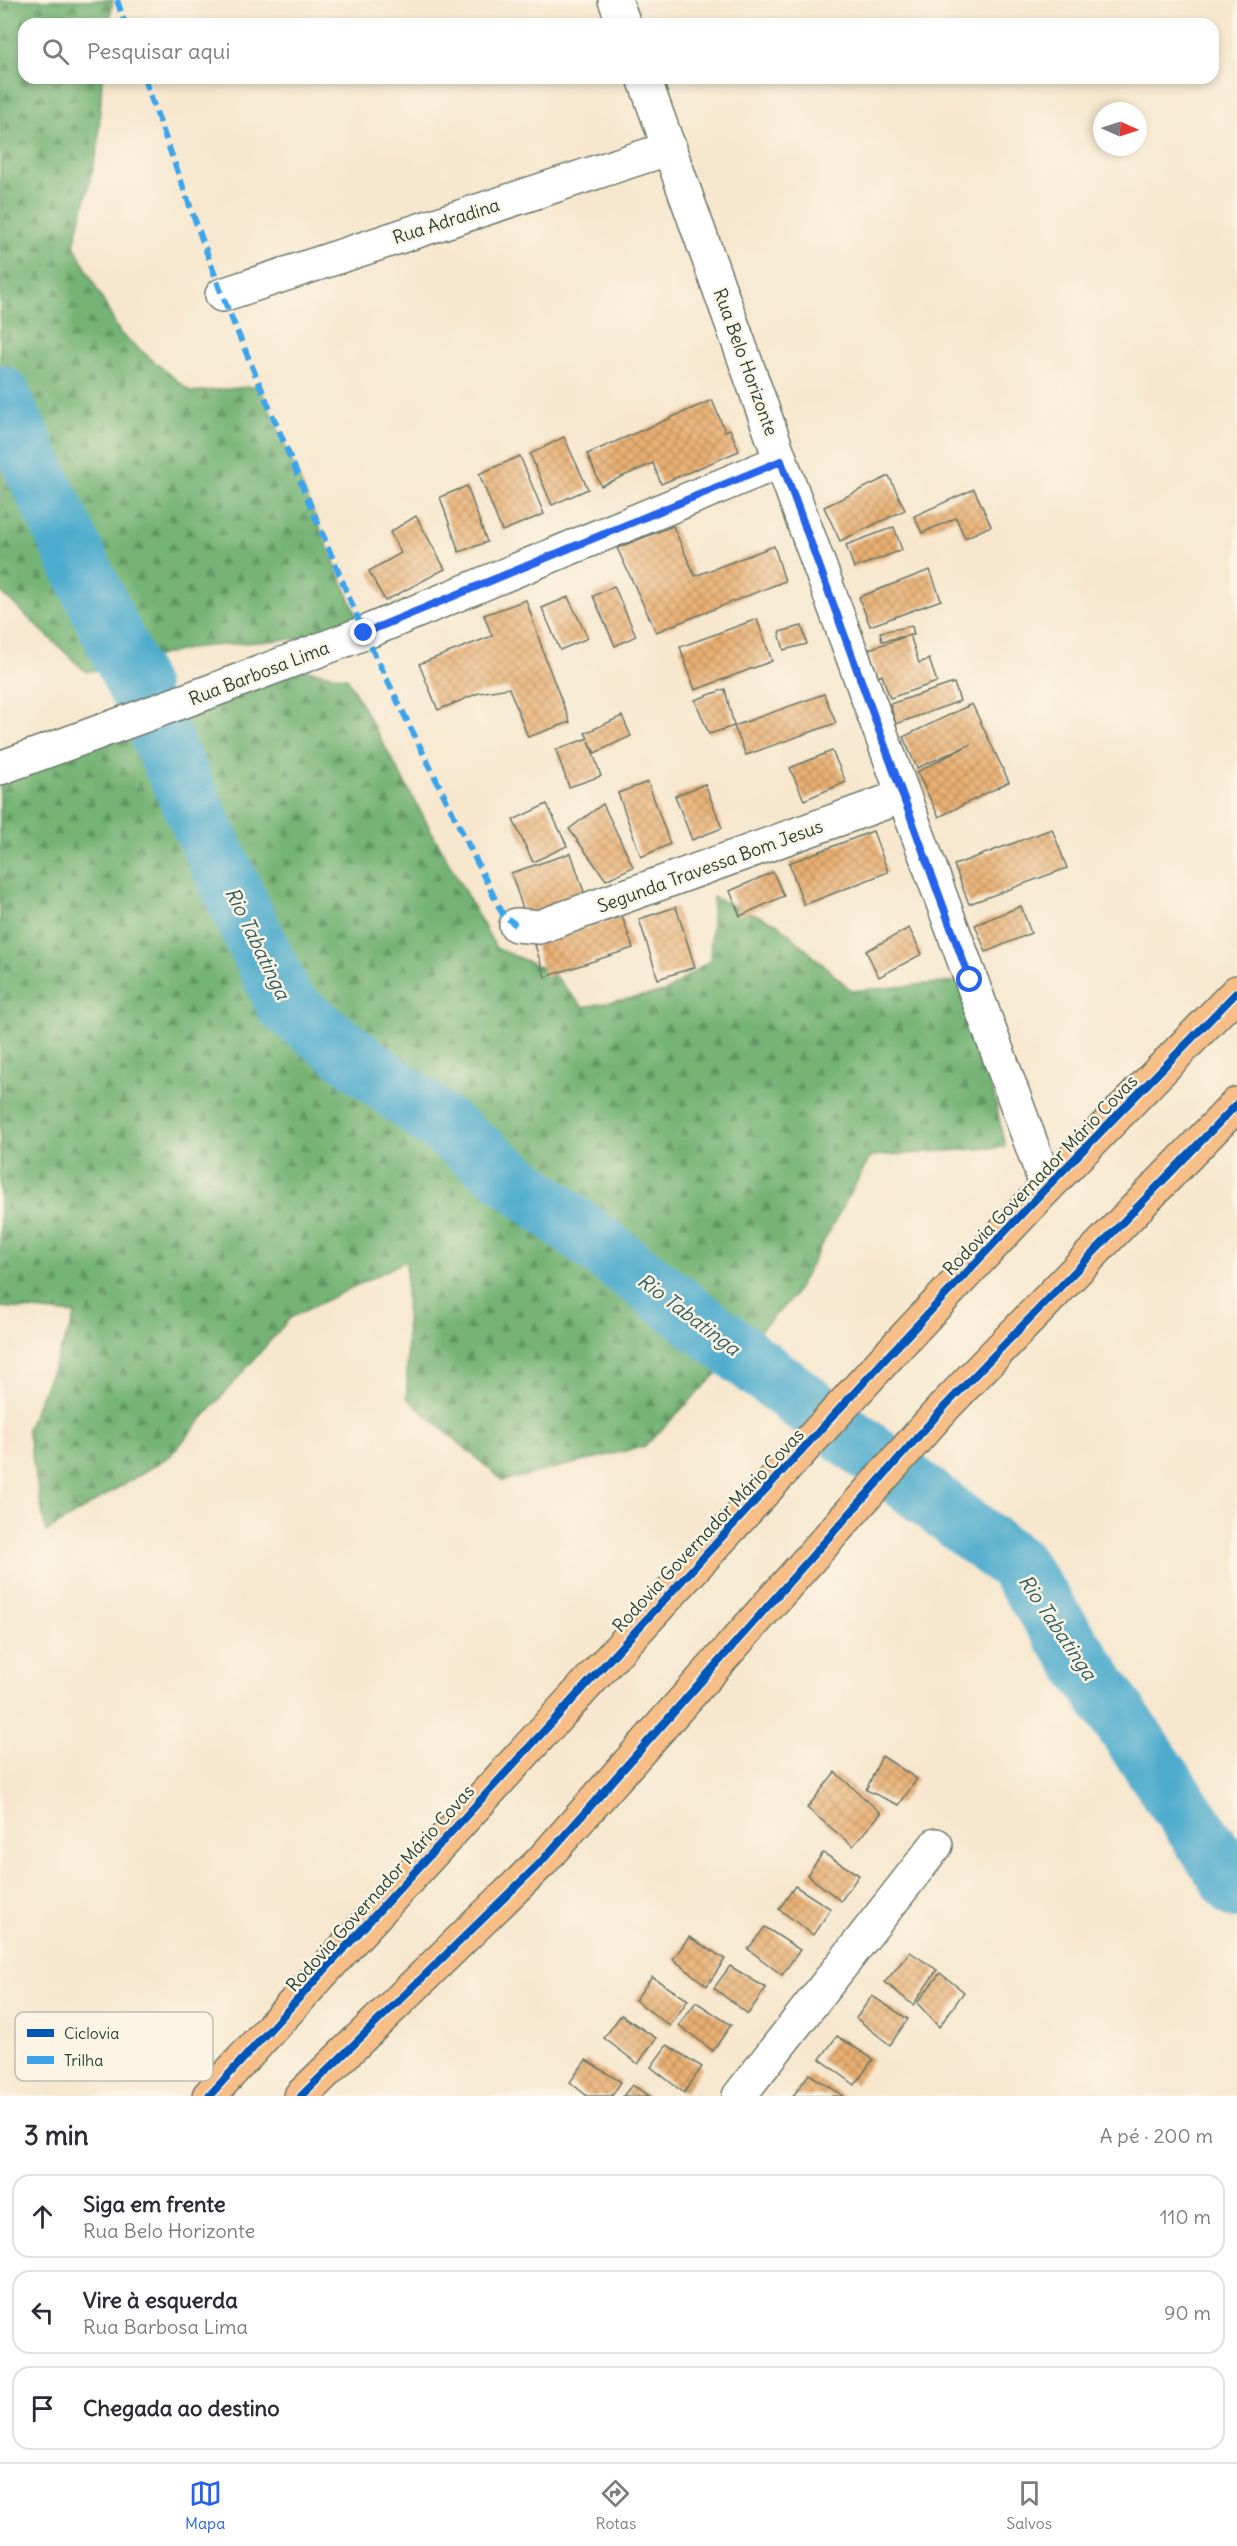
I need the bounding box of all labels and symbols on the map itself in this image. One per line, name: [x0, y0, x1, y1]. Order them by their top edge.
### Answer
north arrow: [1093, 102, 1147, 156]
street label: Rua Adradina: [390, 193, 502, 249]
street label: Rua Belo Horizonte: [709, 285, 783, 439]
route end: [350, 619, 376, 645]
street label: Rua Barbosa Lima: [186, 636, 332, 710]
street label: Segunda Travessa Bom Jesus: [594, 814, 826, 918]
water label: Rio Tabatinga: [220, 883, 297, 1005]
route start: [956, 966, 982, 992]
street label: Rodovia Governador Mário Covas: [938, 1070, 1142, 1280]
water label: Rio Tabatinga: [633, 1267, 746, 1362]
street label: Rodovia Governador Mário Covas: [607, 1423, 809, 1637]
water label: Rio Tabatinga: [1014, 1570, 1103, 1686]
street label: Rodovia Governador Mário Covas: [281, 1780, 479, 1996]
legend: [15, 2012, 213, 2081]
text: Ciclovia: [64, 2023, 119, 2043]
text: Trilha: [64, 2050, 103, 2070]

